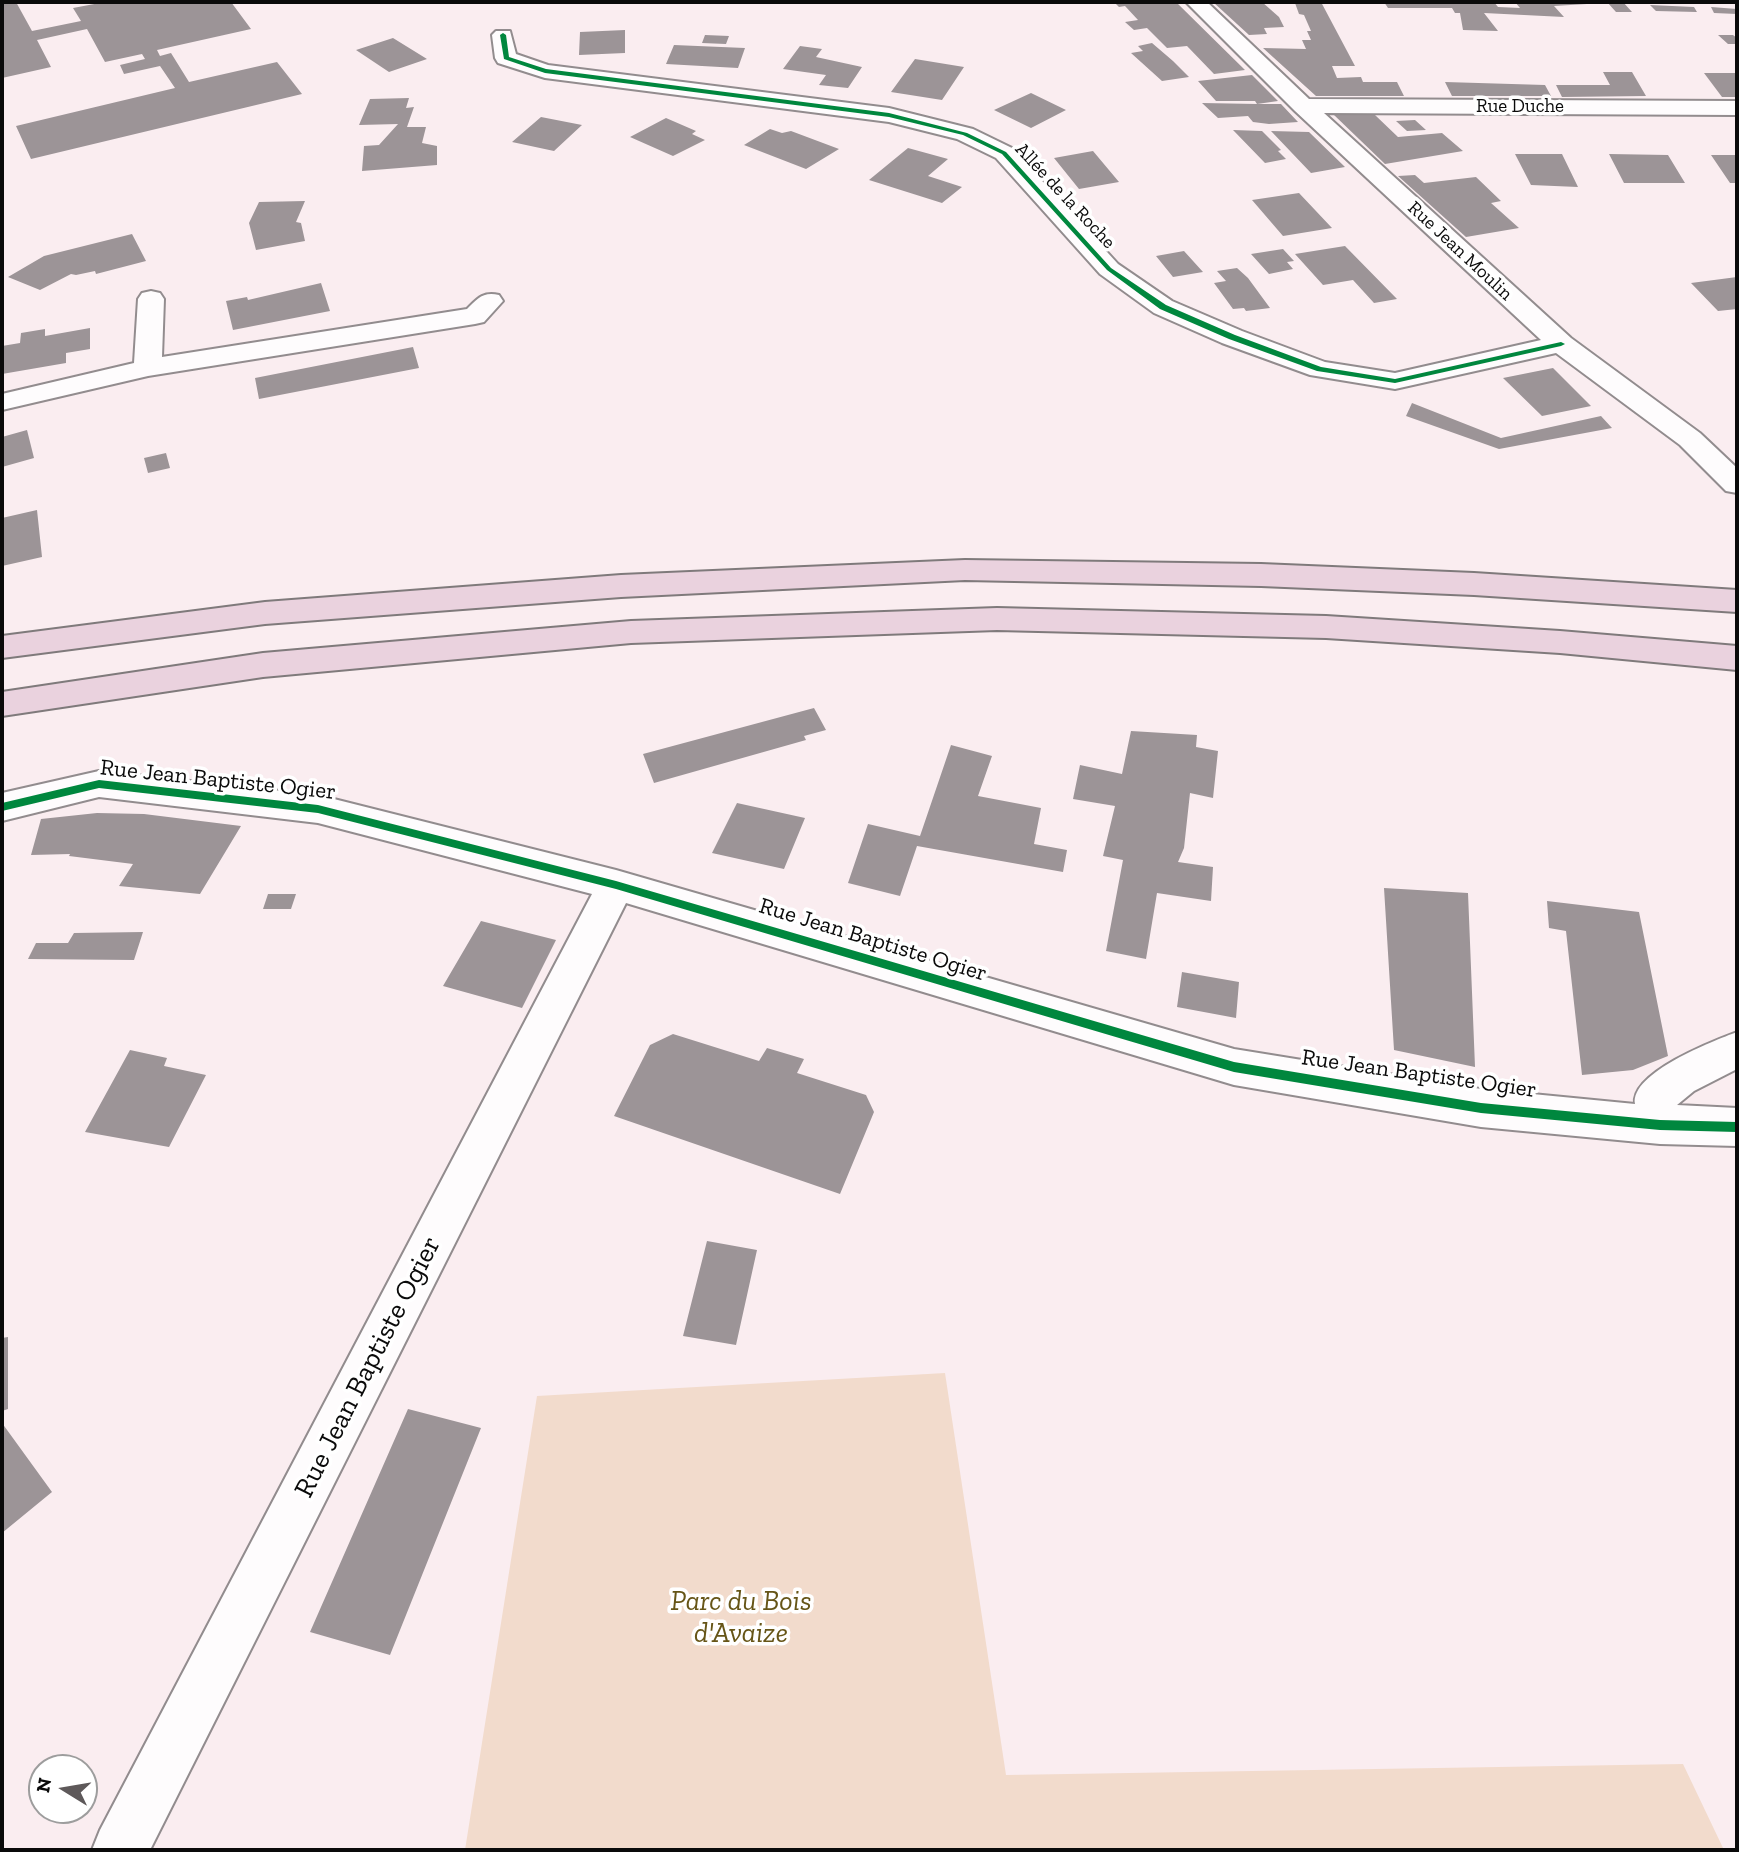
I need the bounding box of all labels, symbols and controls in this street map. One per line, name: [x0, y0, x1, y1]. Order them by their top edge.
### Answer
street label: Rue Duche: [1476, 96, 1564, 118]
street label: Allée de la Roche: [1010, 138, 1120, 254]
street label: Rue Jean Moulin: [1403, 197, 1517, 305]
street label: Rue Jean Baptiste Ogier: [99, 754, 337, 806]
street label: Rue Jean Baptiste Ogier: [756, 892, 990, 988]
street label: Rue Jean Baptiste Ogier: [1300, 1044, 1538, 1104]
street label: Rue Jean Baptiste Ogier: [288, 1231, 448, 1503]
park label: Parc du Bois d'Avaize: [670, 1585, 812, 1651]
north arrow: [28, 1754, 98, 1824]
text: N: [31, 1776, 57, 1795]

